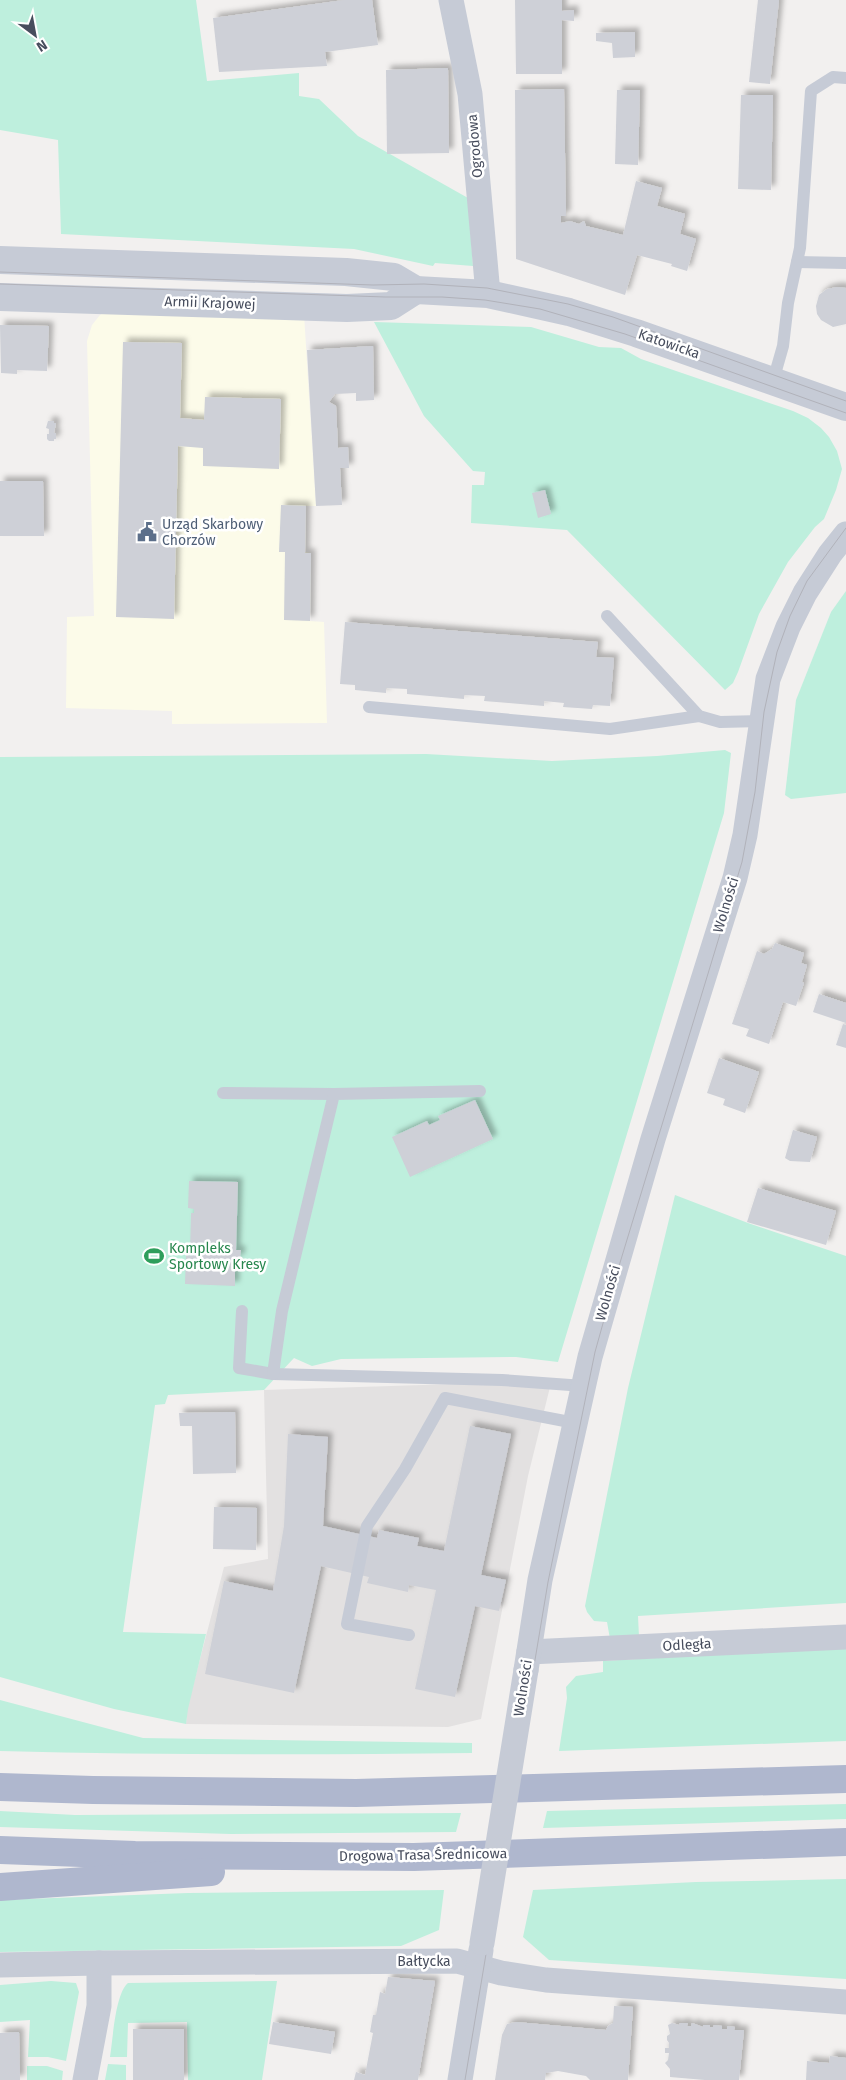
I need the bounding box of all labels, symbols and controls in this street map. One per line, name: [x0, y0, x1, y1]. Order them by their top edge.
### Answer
north arrow: [10, 10, 60, 60]
text: N: [33, 36, 50, 55]
street label: Ogrodowa: [464, 113, 486, 179]
street label: Armii Krajowej: [164, 293, 256, 313]
street label: Katowicka: [636, 326, 702, 362]
place label: Urząd Skarbowy Chorzów: [162, 516, 263, 549]
public building icon: Urząd Skarbowy Chorzów: [136, 521, 158, 543]
street label: Wolności: [709, 875, 743, 935]
place label: Kompleks Sportowy Kresy: [169, 1240, 266, 1273]
sports icon: Kompleks Sportowy Kresy: [143, 1245, 165, 1267]
street label: Wolności: [592, 1263, 624, 1323]
street label: Odległa: [662, 1635, 712, 1655]
street label: Wolności: [510, 1658, 536, 1718]
street label: Drogowa Trasa Średnicowa: [339, 1844, 507, 1865]
street label: Bałtycka: [397, 1953, 451, 1970]

